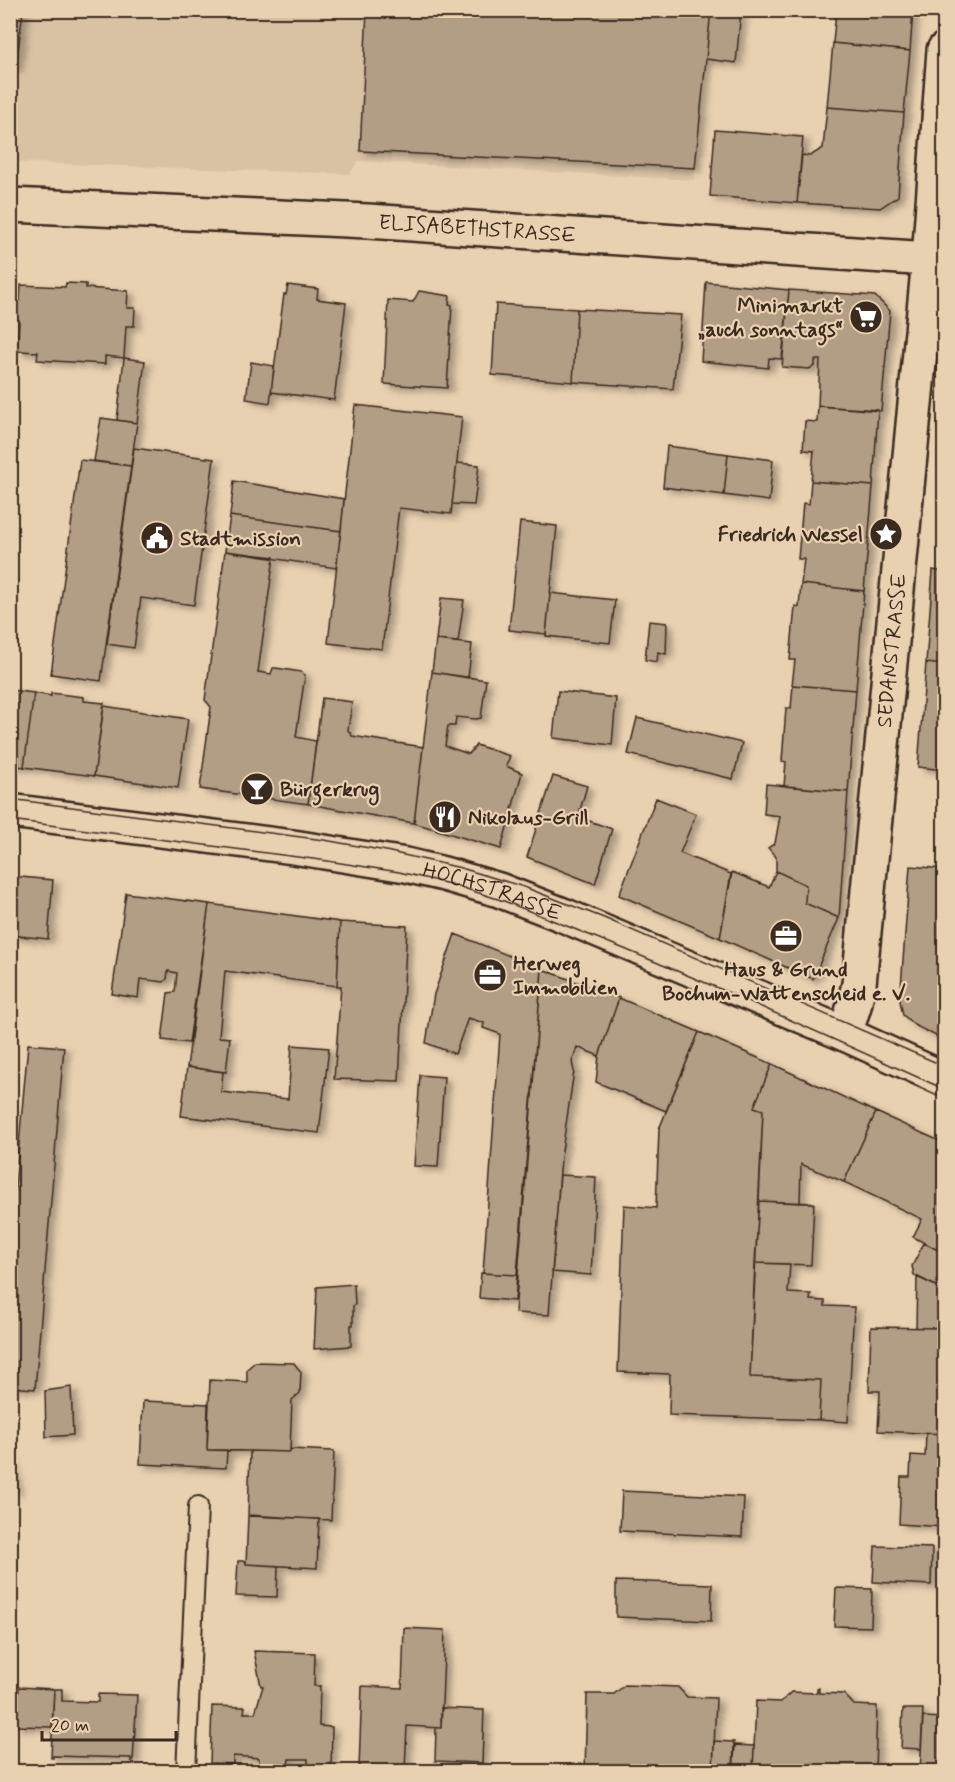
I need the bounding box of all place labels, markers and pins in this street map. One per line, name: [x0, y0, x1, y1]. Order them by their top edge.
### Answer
place label: Minimarkt „auch sonntags“: [697, 292, 844, 346]
supermarket icon: Minimarkt „auch sonntags“: [848, 299, 884, 335]
place icon: Friedrich Wessel: [868, 516, 904, 552]
public building icon: Stadtmission: [139, 520, 175, 556]
place label: Friedrich Wessel: [718, 521, 863, 549]
place label: Stadtmission: [180, 525, 301, 553]
bar icon: Bürgerkrug: [239, 771, 275, 807]
place label: Bürgerkrug: [280, 776, 379, 806]
restaurant icon: Nikolaus-Grill: [427, 799, 463, 835]
place label: Nikolaus-Grill: [468, 804, 589, 832]
office icon: Haus & Grund Bochum-Wattenscheid e. V.: [768, 918, 804, 954]
place label: Herweg Immobilien: [513, 950, 618, 1002]
place label: Haus & Grund Bochum-Wattenscheid e. V.: [662, 956, 910, 1008]
office icon: Herweg Immobilien: [472, 957, 508, 993]

